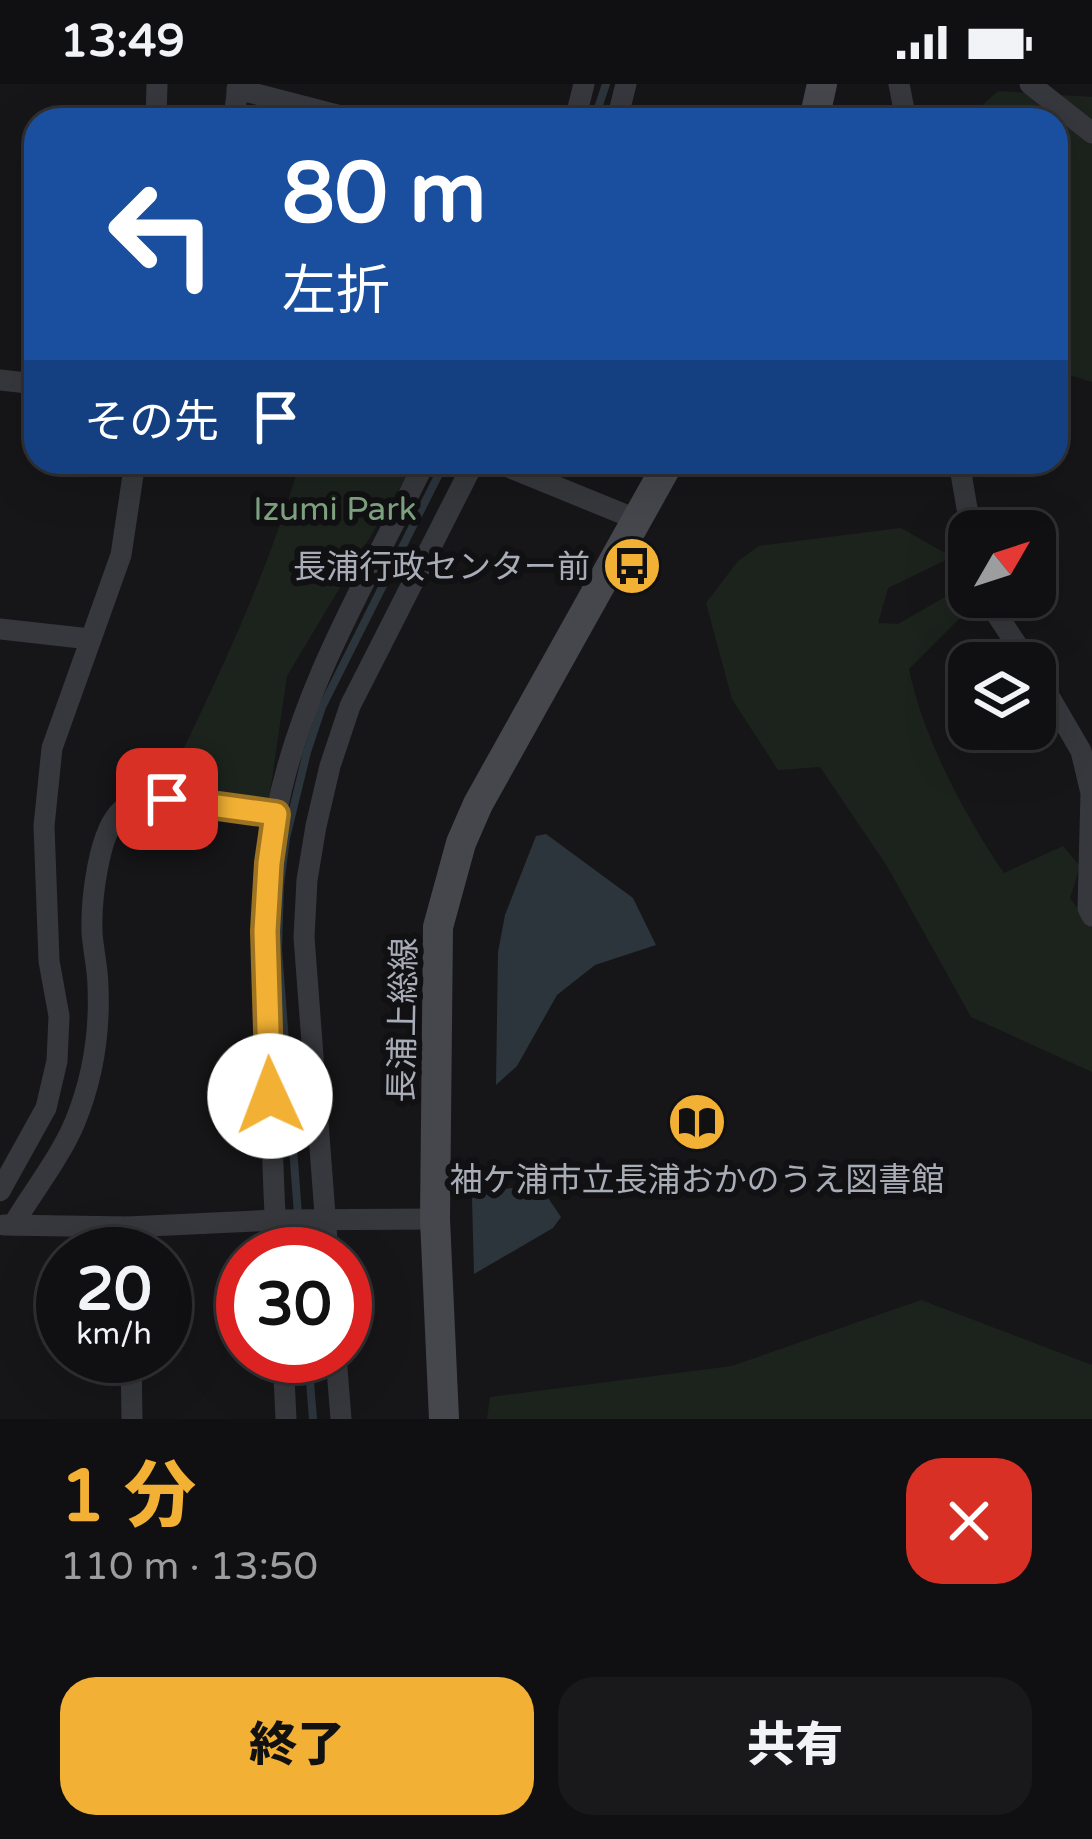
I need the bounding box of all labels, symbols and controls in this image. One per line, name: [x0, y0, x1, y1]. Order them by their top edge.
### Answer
text: 13:49: [60, 15, 185, 69]
text: 80 m: [282, 144, 486, 245]
icon: left: [84, 156, 240, 312]
text: 左折: [282, 259, 390, 324]
icon: arrive: [243, 384, 309, 450]
text: その先: [84, 396, 219, 450]
park label: Izumi Park: [253, 490, 417, 529]
north arrow: [948, 510, 1056, 618]
map controls: [948, 510, 1056, 750]
bus stop icon: 長浦行政センター前: [601, 535, 663, 597]
place label: 長浦行政センター前: [293, 548, 590, 587]
button: layers: [948, 642, 1056, 750]
pin: [116, 748, 218, 850]
icon: arrive: [134, 766, 200, 832]
street label: 長浦上総線: [383, 937, 424, 1103]
position arrow: [207, 1033, 333, 1159]
library icon: 袖ケ浦市立長浦おかのうえ図書館: [666, 1091, 728, 1153]
place label: 袖ケ浦市立長浦おかのうえ図書館: [450, 1161, 945, 1200]
speed limit sign: 30: [216, 1227, 372, 1383]
text: 20: [76, 1254, 152, 1326]
text: km/h: [76, 1316, 152, 1353]
text: 1 分: [60, 1454, 196, 1541]
button: close: [906, 1458, 1032, 1584]
text: 110 m · 13:50: [60, 1543, 318, 1590]
button: 終了: [60, 1677, 534, 1815]
button: 共有: [558, 1677, 1032, 1815]

